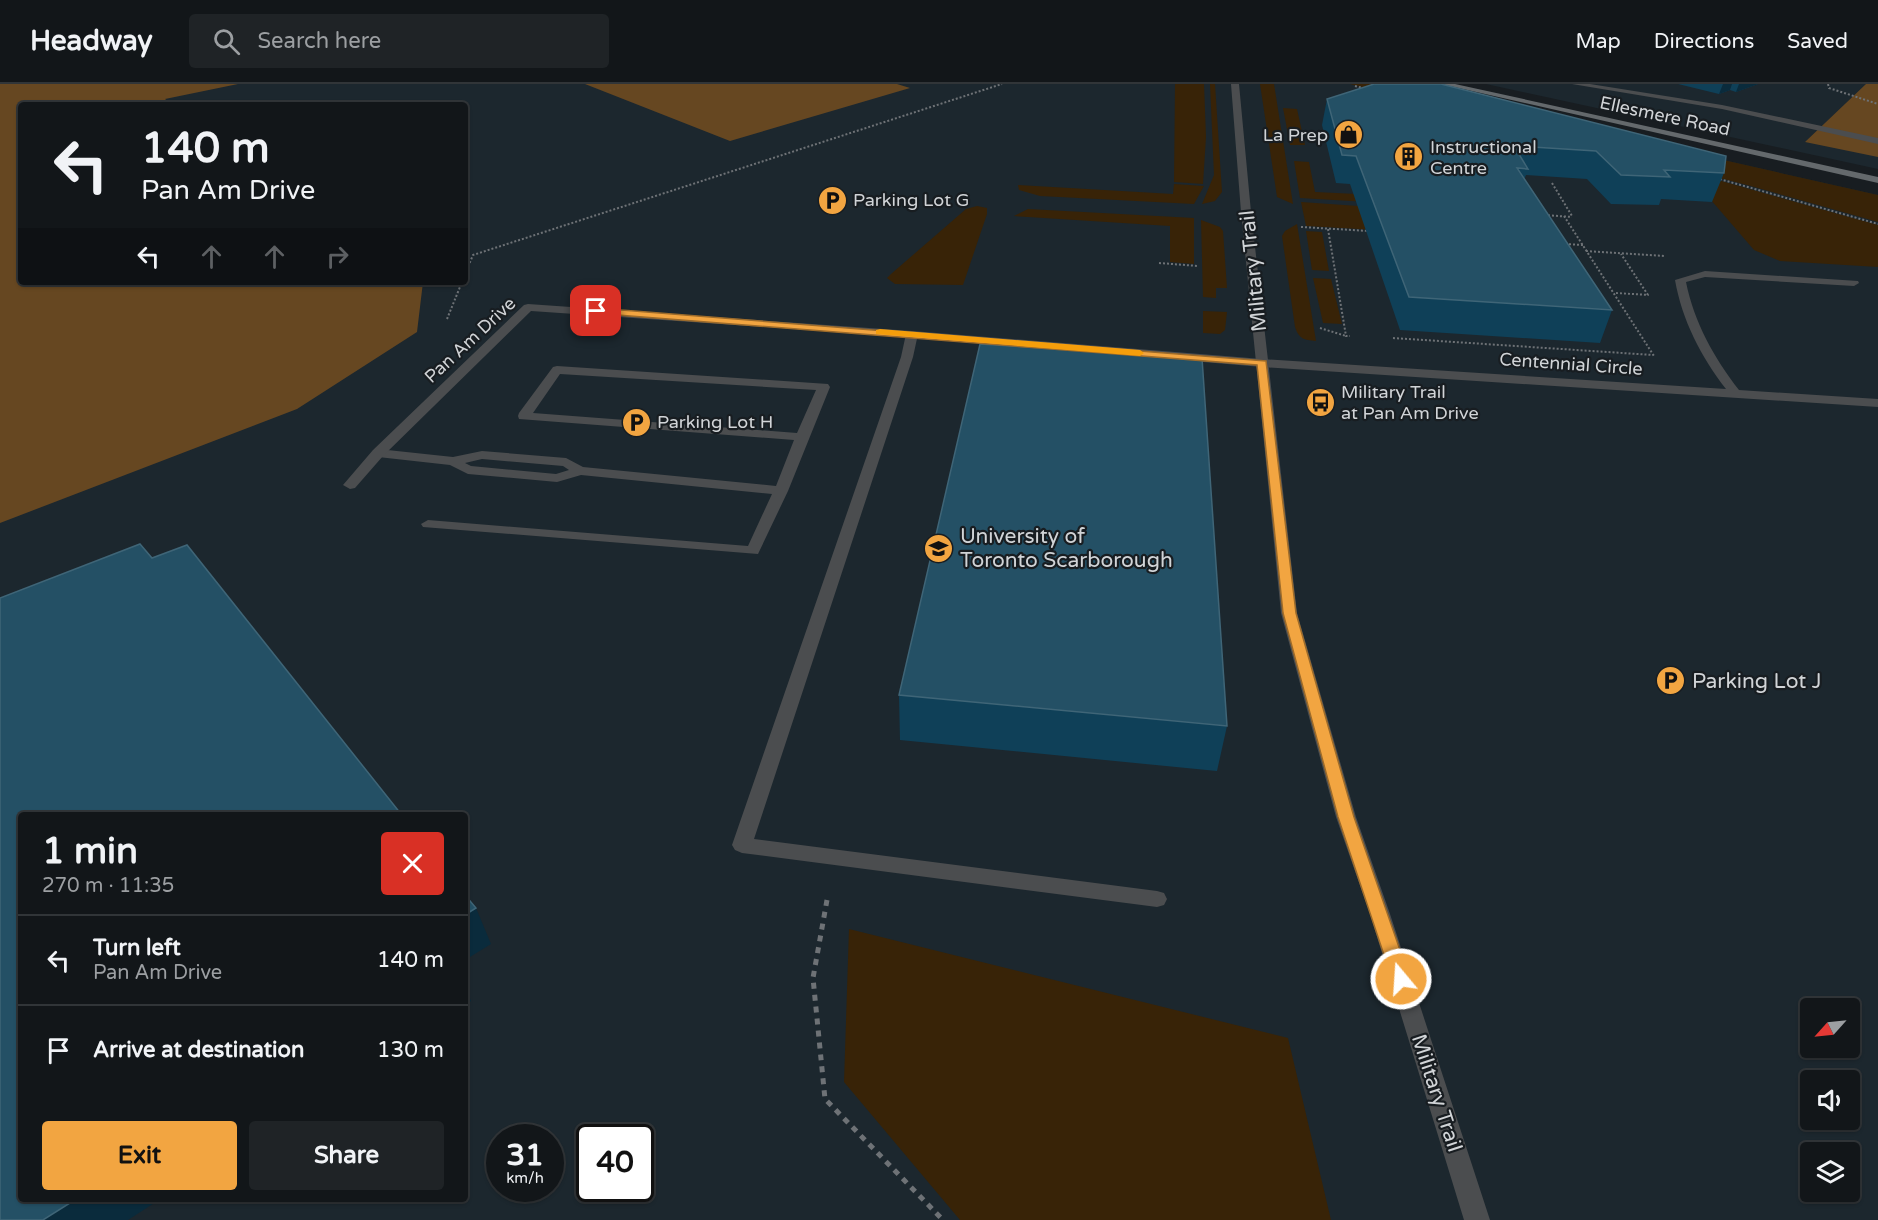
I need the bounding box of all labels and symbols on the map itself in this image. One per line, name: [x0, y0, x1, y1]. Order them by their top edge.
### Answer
street label: Ellesmere Road: [1598, 91, 1732, 141]
shop icon: La Prep: [1333, 119, 1365, 151]
place label: La Prep: [1263, 124, 1328, 146]
place label: Instructional Centre: [1430, 136, 1537, 179]
building icon: Instructional Centre: [1393, 141, 1425, 173]
parking icon: Parking Lot G: [816, 184, 848, 216]
place label: Parking Lot G: [853, 189, 969, 211]
street label: Military Trail: [1235, 209, 1272, 333]
pin: [570, 285, 621, 336]
street label: Pan Am Drive: [420, 292, 520, 388]
street label: Centennial Circle: [1499, 348, 1643, 380]
place label: Military Trail at Pan Am Drive: [1341, 381, 1479, 424]
bus stop icon: Military Trail at Pan Am Drive: [1304, 386, 1336, 418]
parking icon: Parking Lot H: [620, 406, 652, 438]
place label: Parking Lot H: [657, 411, 773, 433]
place label: University of Toronto Scarborough: [960, 524, 1173, 573]
school or university icon: University of Toronto Scarborough: [923, 532, 955, 564]
parking icon: Parking Lot J: [1655, 665, 1687, 697]
place label: Parking Lot J: [1692, 669, 1822, 694]
position arrow: [1369, 947, 1433, 1011]
north arrow: [1800, 998, 1860, 1058]
street label: Military Trail: [1406, 1031, 1467, 1155]
speed limit sign: 40: [576, 1124, 654, 1202]

